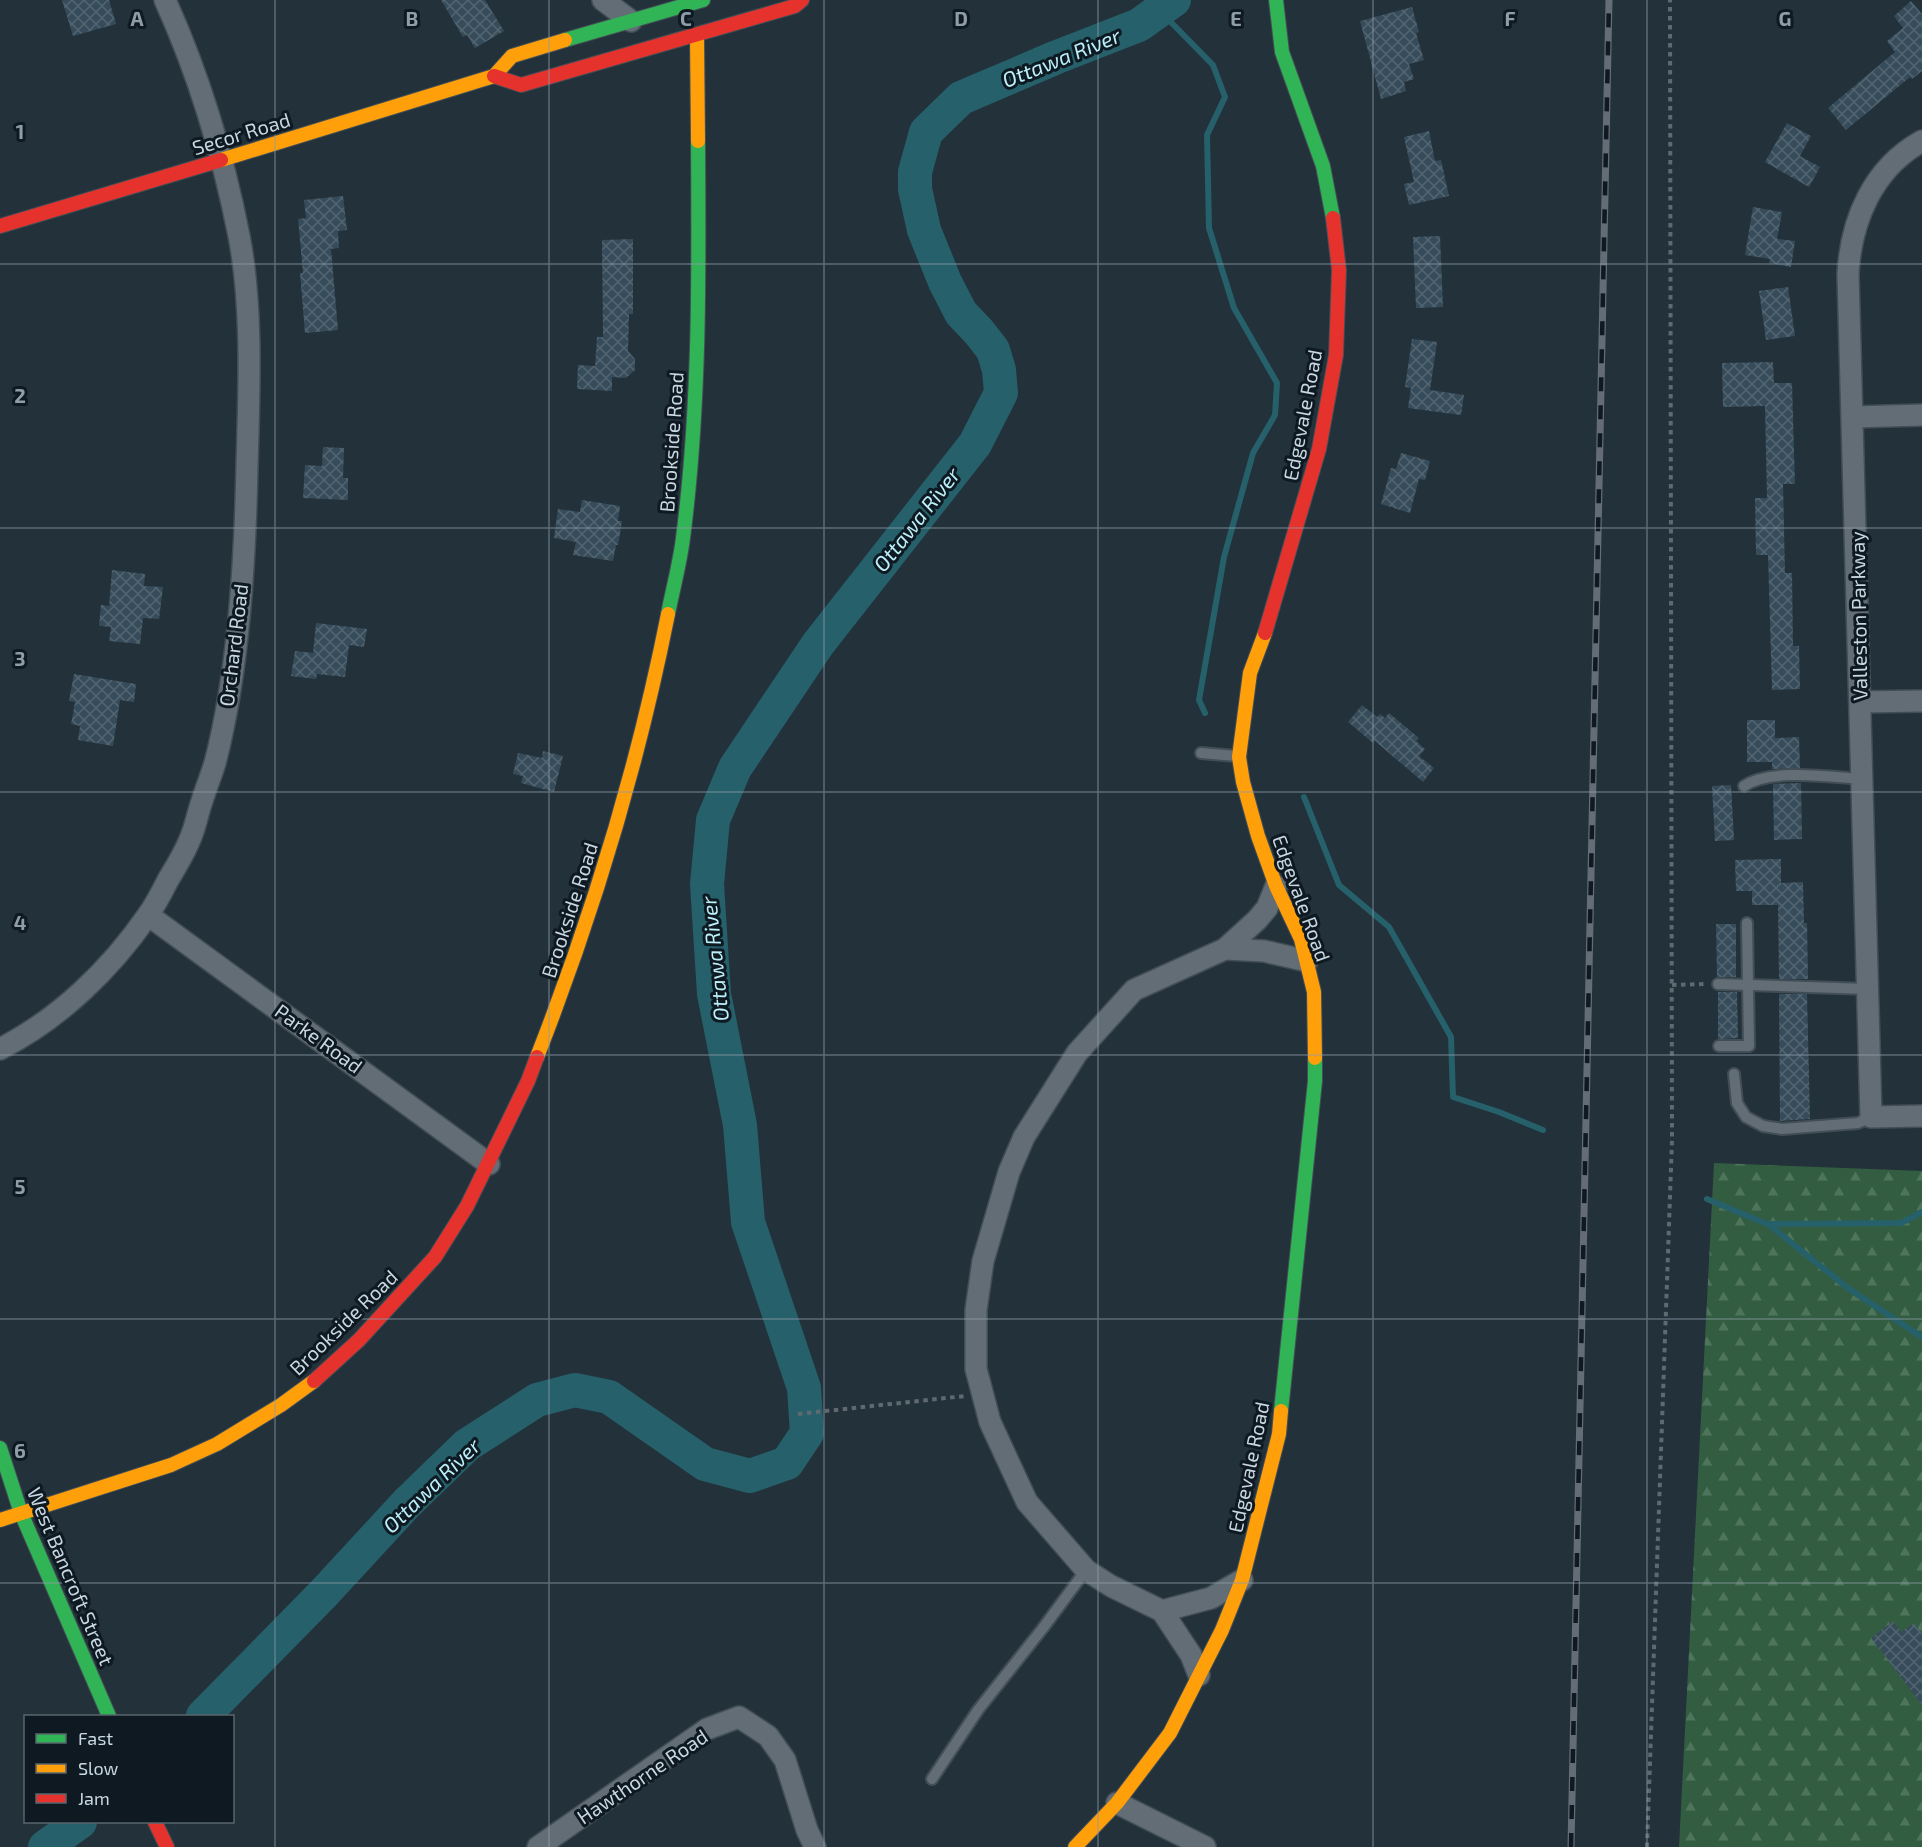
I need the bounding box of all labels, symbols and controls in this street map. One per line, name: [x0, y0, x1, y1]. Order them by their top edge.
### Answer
text: A: [130, 6, 144, 30]
text: B: [406, 6, 418, 30]
text: C: [680, 6, 692, 30]
text: D: [954, 6, 968, 30]
text: E: [1230, 6, 1242, 30]
text: F: [1504, 6, 1516, 30]
text: G: [1779, 6, 1791, 30]
water label: Ottawa River: [998, 22, 1124, 92]
street label: Secor Road: [189, 107, 293, 159]
text: 1: [16, 119, 24, 143]
street label: Edgevale Road: [1278, 347, 1326, 483]
street label: Brookside Road: [654, 371, 688, 513]
text: 2: [14, 383, 26, 407]
water label: Ottawa River: [868, 461, 965, 576]
street label: Valleston Parkway: [1845, 531, 1871, 701]
street label: Orchard Road: [214, 582, 252, 708]
text: 3: [14, 646, 26, 670]
street label: Edgevale Road: [1268, 831, 1336, 965]
street label: Brookside Road: [536, 839, 602, 981]
water label: Ottawa River: [695, 895, 733, 1023]
text: 4: [14, 910, 27, 934]
street label: Parke Road: [271, 998, 367, 1078]
text: 5: [14, 1174, 26, 1198]
street label: Brookside Road: [284, 1264, 402, 1380]
street label: Edgevale Road: [1222, 1399, 1274, 1535]
water label: Ottawa River: [377, 1432, 485, 1538]
text: 6: [14, 1438, 26, 1462]
street label: West Bancroft Street: [23, 1484, 119, 1669]
legend: [24, 1715, 234, 1823]
street label: Hawthorne Road: [572, 1723, 712, 1829]
text: Fast: [78, 1727, 113, 1749]
text: Slow: [78, 1757, 119, 1779]
text: Jam: [78, 1787, 110, 1809]

